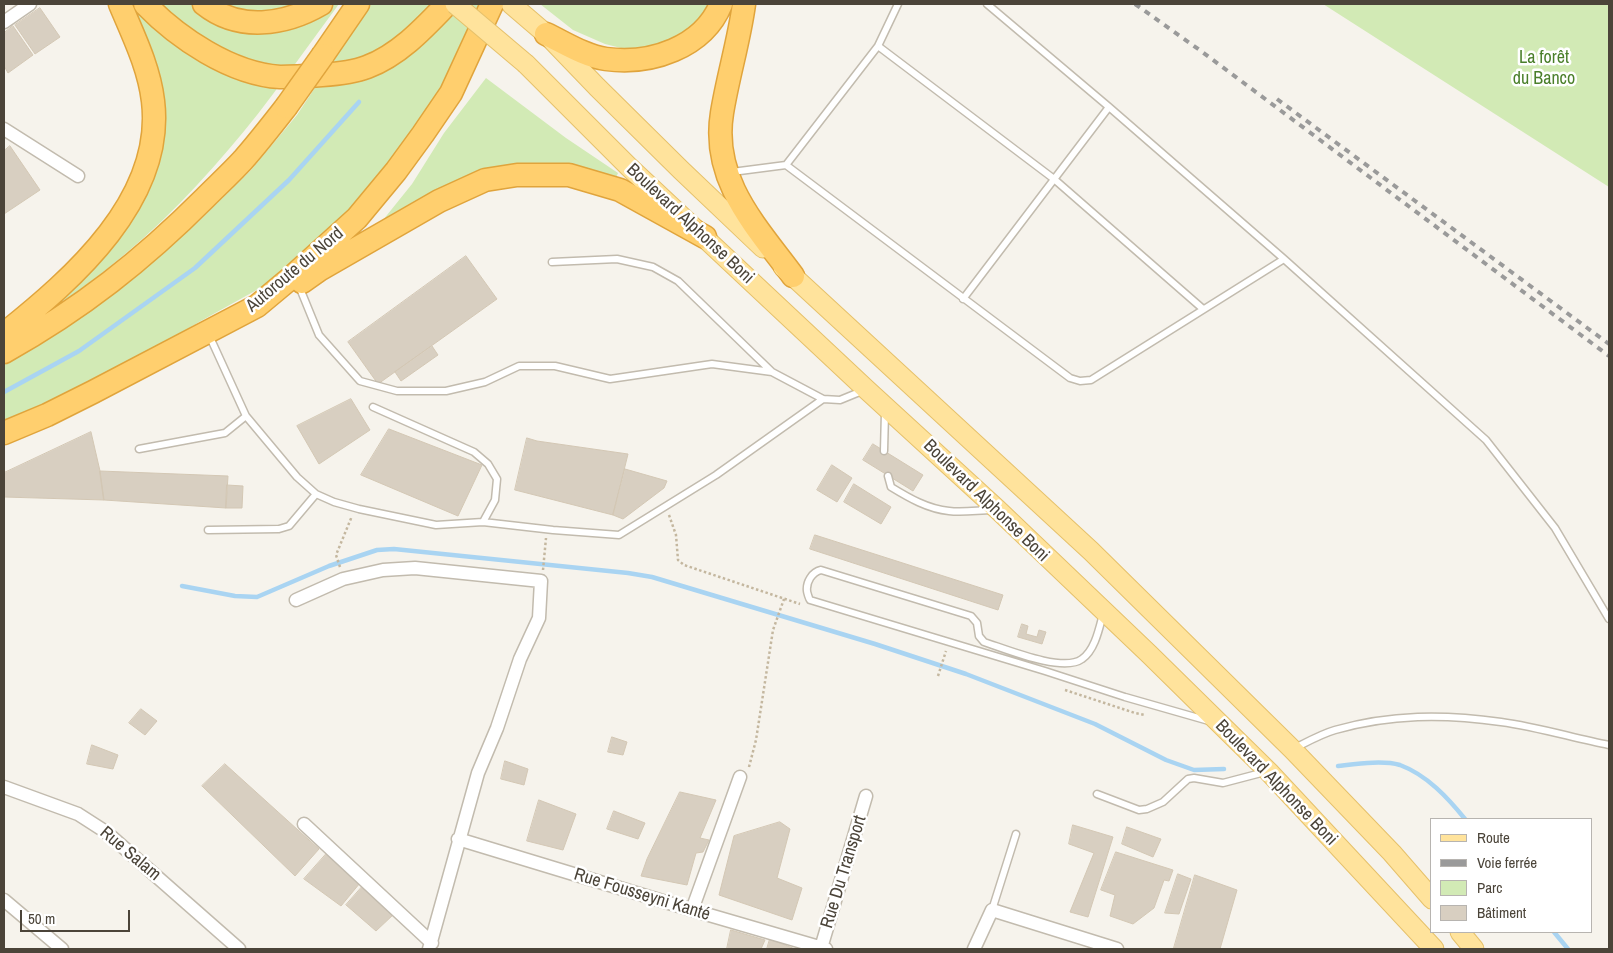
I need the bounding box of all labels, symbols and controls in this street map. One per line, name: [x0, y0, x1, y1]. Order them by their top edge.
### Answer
park label: La forêt du Banco: [1513, 47, 1575, 90]
street label: Boulevard Alphonse Boni: [622, 159, 758, 289]
street label: Autoroute du Nord: [242, 223, 348, 317]
street label: Boulevard Alphonse Boni: [919, 435, 1053, 567]
street label: Boulevard Alphonse Boni: [1210, 716, 1342, 850]
street label: Rue Du Transport: [817, 813, 871, 931]
legend: [1430, 818, 1593, 933]
street label: Rue Salam: [95, 822, 165, 886]
text: Route: [1477, 827, 1510, 848]
text: Voie ferrée: [1477, 852, 1537, 873]
street label: Rue Fousseyni Kanté: [571, 864, 713, 926]
text: Parc: [1477, 877, 1502, 898]
scale bar: [22, 900, 132, 932]
text: Bâtiment: [1477, 902, 1526, 923]
text: 50 m: [28, 908, 55, 929]

